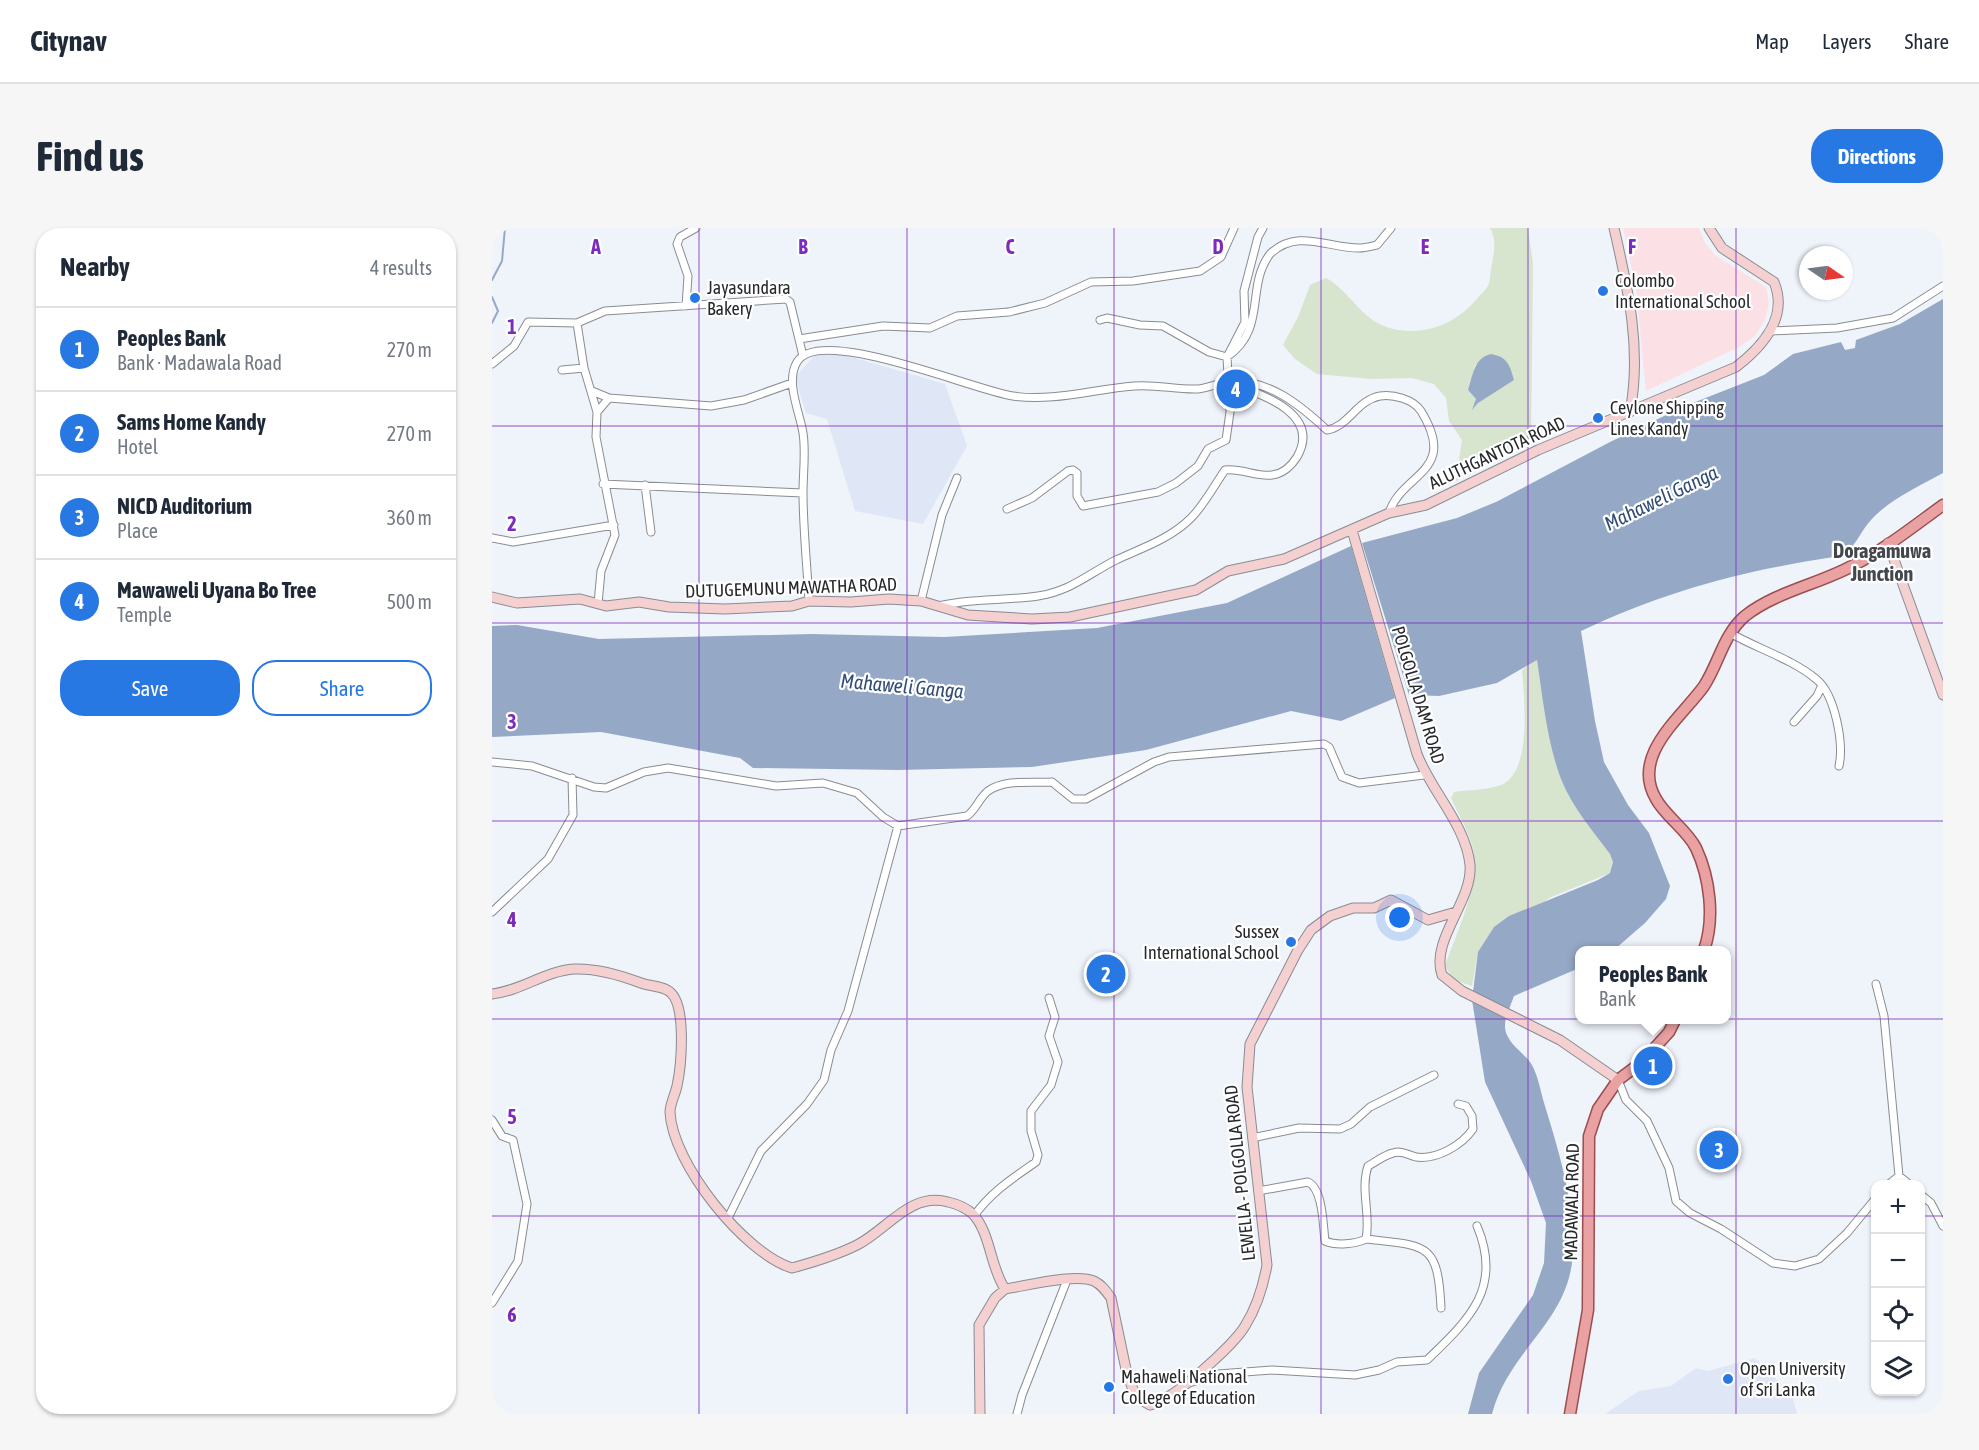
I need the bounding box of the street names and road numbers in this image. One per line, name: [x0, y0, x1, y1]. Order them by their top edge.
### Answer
street label: ALUTHGANTOTA ROAD: [1425, 412, 1568, 493]
street label: DUTUGEMUNU MAWATHA ROAD: [685, 573, 897, 602]
street label: POLGOLLA DAM ROAD: [1388, 623, 1449, 766]
street label: LEWELLA - POLGOLLA ROAD: [1220, 1084, 1259, 1262]
street label: MADAWALA ROAD: [1560, 1143, 1583, 1261]

